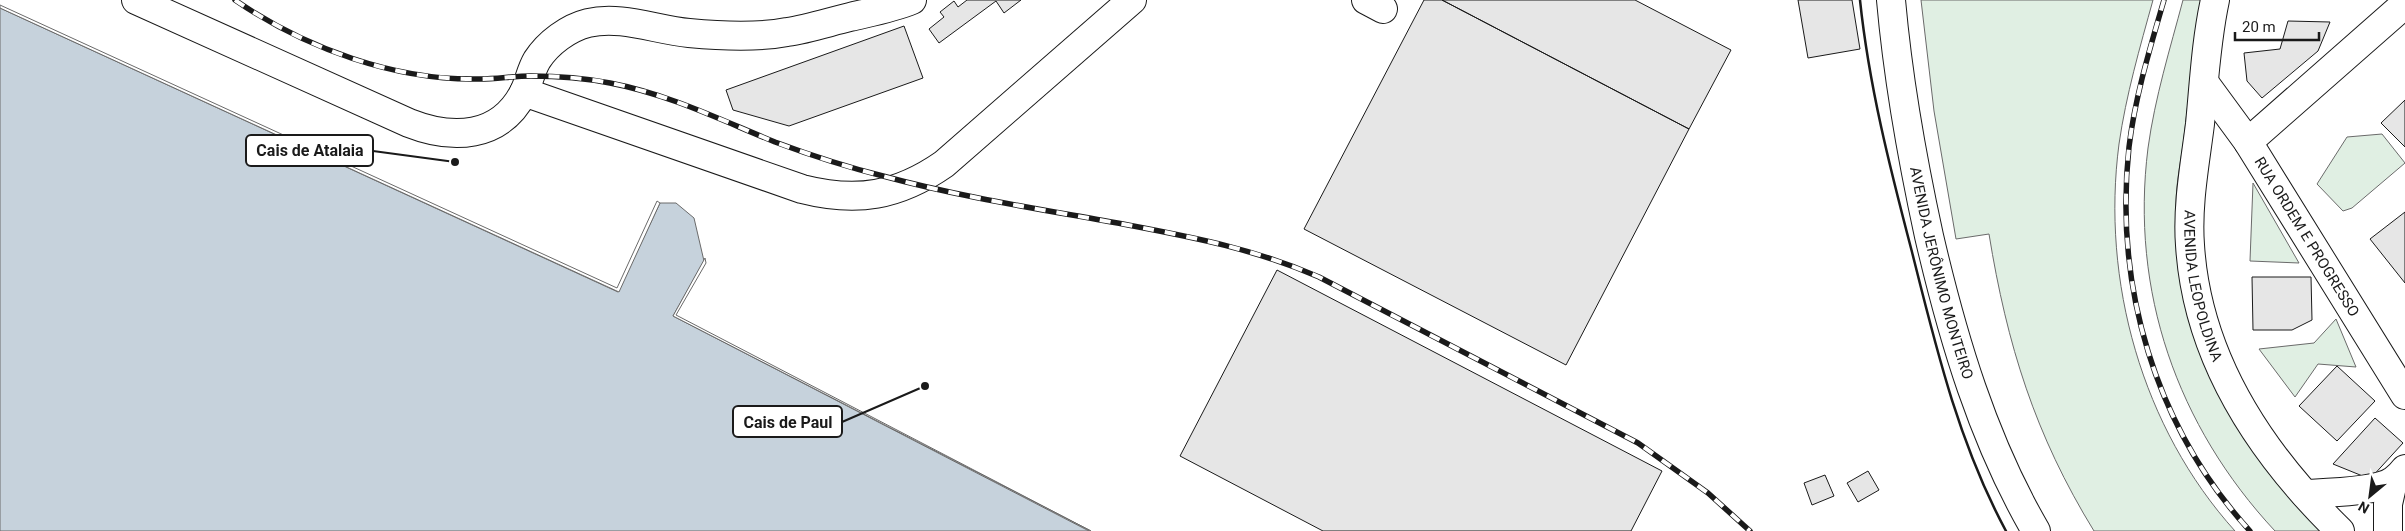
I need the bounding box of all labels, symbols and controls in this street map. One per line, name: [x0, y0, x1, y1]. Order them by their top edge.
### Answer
scale bar: [2235, 10, 2319, 42]
text: 20 m: [2242, 18, 2276, 36]
callout: Cais de Atalaia: [246, 135, 373, 166]
text: Cais de Atalaia: [256, 141, 364, 160]
street label: RUA ORDEM E PROGRESSO: [2251, 154, 2363, 320]
street label: AVENIDA JERÔNIMO MONTEIRO: [1906, 165, 1977, 382]
street label: AVENIDA LEOPOLDINA: [2180, 210, 2226, 364]
callout: Cais de Paul: [733, 406, 842, 437]
text: Cais de Paul: [743, 413, 833, 432]
north arrow: [2345, 471, 2395, 521]
text: N: [2355, 498, 2372, 517]

